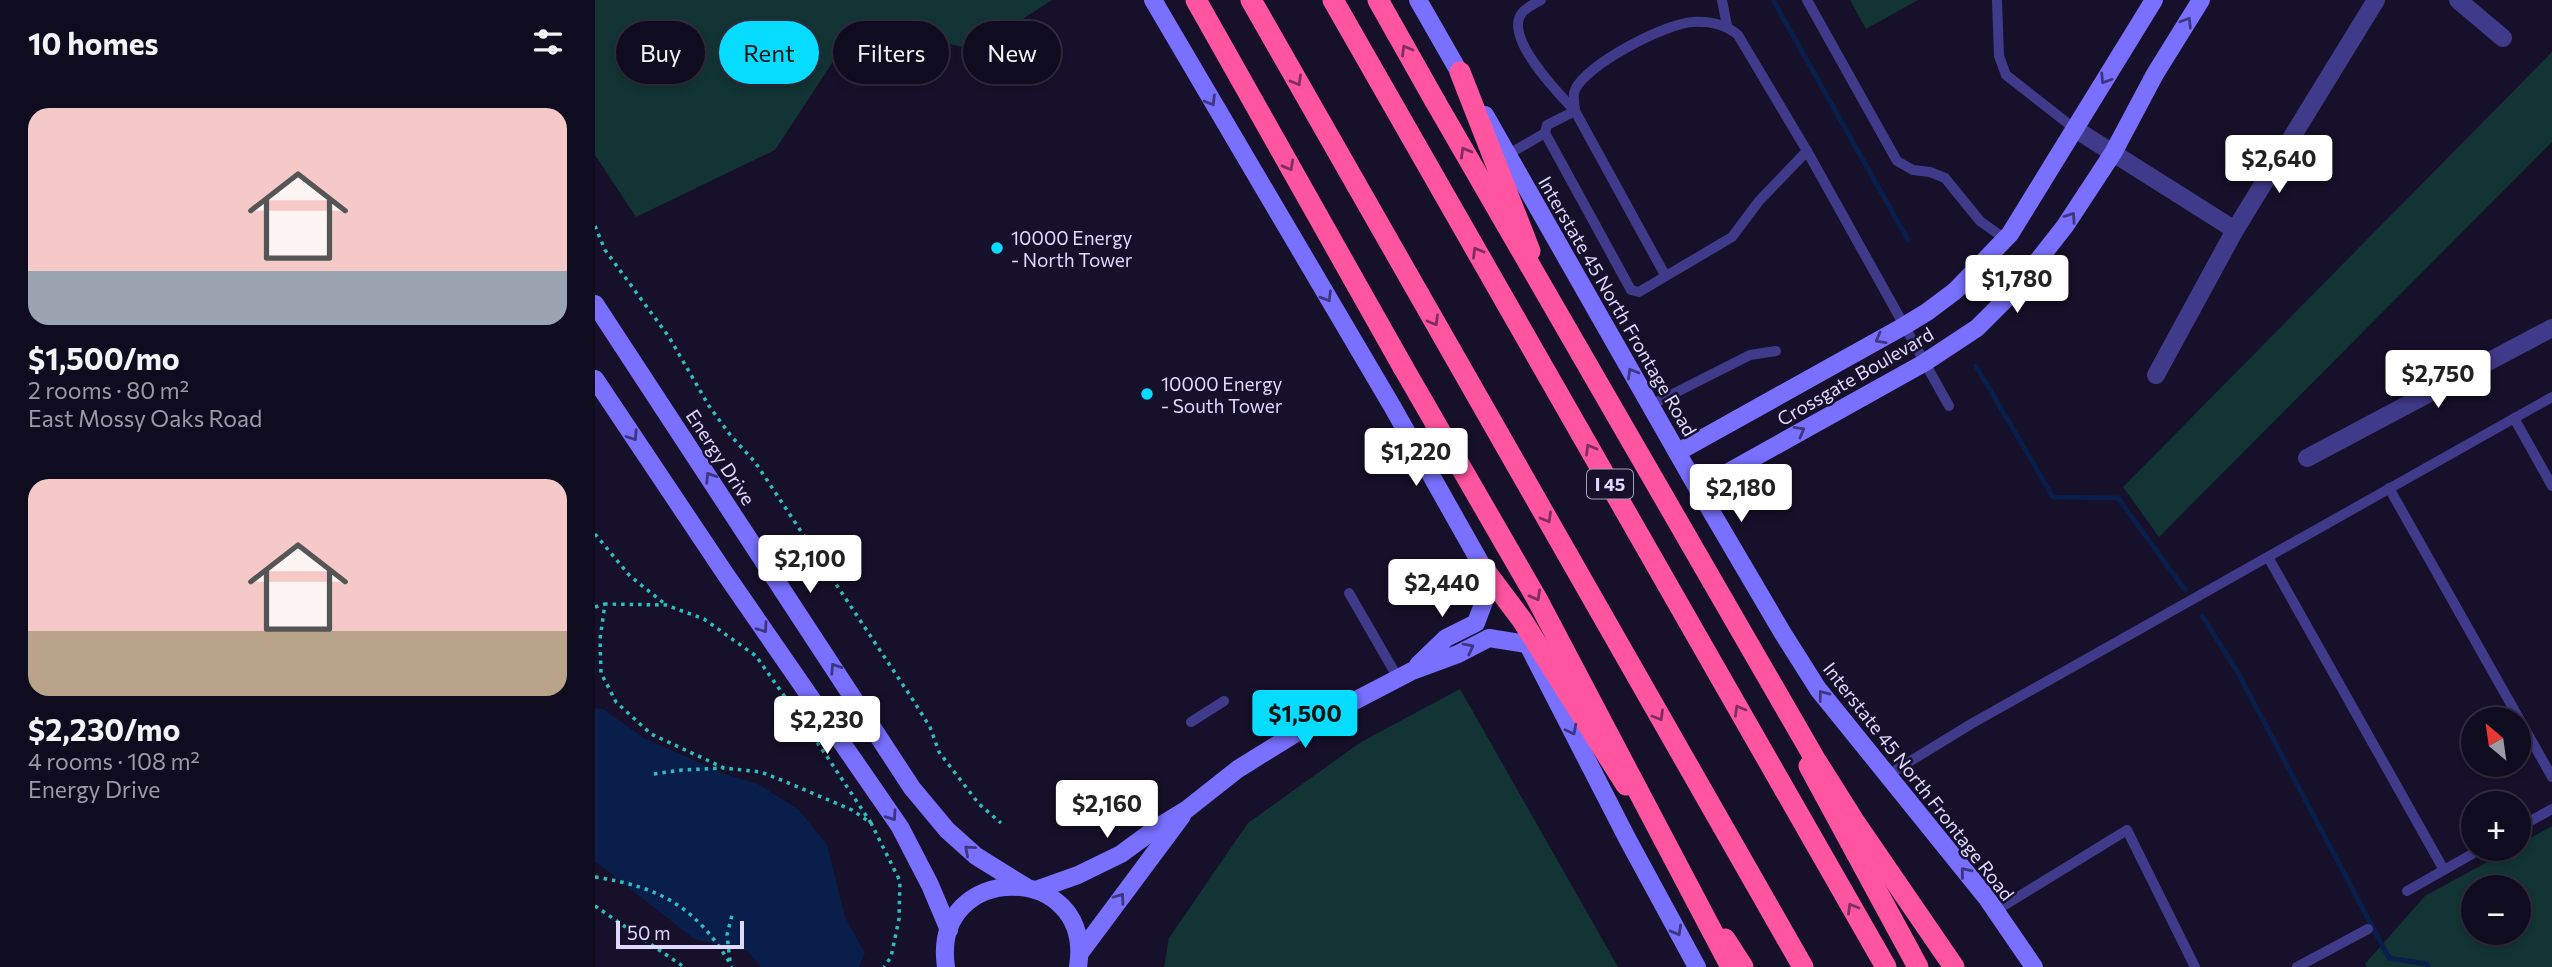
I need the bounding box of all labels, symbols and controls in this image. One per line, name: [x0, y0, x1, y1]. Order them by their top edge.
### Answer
one-way arrow: [2178, 17, 2191, 30]
chip: Buy: [616, 21, 705, 84]
chip: Rent: [719, 21, 819, 84]
chip: Filters: [833, 21, 949, 84]
chip: New: [963, 21, 1061, 84]
icon: filters: [529, 23, 567, 61]
text: 10 homes: [28, 24, 158, 61]
one-way arrow: [1402, 45, 1415, 58]
one-way arrow: [2101, 71, 2114, 84]
one-way arrow: [1289, 73, 1302, 86]
one-way arrow: [1203, 94, 1216, 107]
pin: $2,640: [2222, 136, 2336, 195]
text: $2,640: [2241, 144, 2317, 172]
one-way arrow: [1460, 147, 1473, 160]
icon: home: [235, 153, 361, 279]
one-way arrow: [1281, 159, 1294, 172]
street label: Interstate 45 North Frontage Road: [1534, 172, 1702, 440]
one-way arrow: [2062, 212, 2075, 225]
place label: 10000 Energy - North Tower: [1011, 226, 1133, 271]
marker: 10000 Energy - North Tower: [989, 240, 1005, 256]
one-way arrow: [1472, 246, 1485, 259]
pin: $1,780: [1960, 256, 2074, 315]
text: $1,780: [1981, 264, 2053, 292]
one-way arrow: [1319, 290, 1332, 303]
one-way arrow: [1426, 313, 1439, 326]
street label: Crossgate Boulevard: [1773, 322, 1937, 430]
one-way arrow: [1875, 331, 1888, 344]
text: $1,500/mo: [28, 339, 180, 376]
pin: $2,750: [2381, 350, 2495, 410]
text: $2,750: [2401, 359, 2475, 387]
one-way arrow: [1627, 367, 1640, 380]
place label: 10000 Energy - South Tower: [1161, 372, 1283, 417]
text: 2 rooms · 80 m²: [28, 376, 189, 404]
marker: 10000 Energy - South Tower: [1139, 386, 1155, 402]
text: East Mossy Oaks Road: [28, 404, 262, 432]
street label: Energy Drive: [682, 405, 760, 509]
one-way arrow: [1793, 426, 1805, 439]
one-way arrow: [625, 428, 637, 441]
pin: $1,220: [1359, 428, 1473, 488]
text: $1,220: [1381, 437, 1451, 465]
one-way arrow: [1585, 444, 1598, 456]
pin: $2,180: [1684, 464, 1798, 524]
road number: I 45: [1587, 470, 1633, 498]
one-way arrow: [705, 472, 718, 485]
text: $2,180: [1706, 473, 1776, 501]
one-way arrow: [1539, 511, 1552, 524]
icon: home: [235, 524, 361, 650]
pin: $2,100: [753, 536, 867, 595]
text: $2,100: [774, 544, 846, 572]
pin: $2,440: [1385, 560, 1499, 619]
text: $2,440: [1404, 568, 1480, 596]
one-way arrow: [1528, 589, 1541, 601]
one-way arrow: [755, 620, 767, 633]
one-way arrow: [1462, 643, 1474, 656]
street label: Interstate 45 North Frontage Road: [1819, 657, 2019, 905]
one-way arrow: [830, 662, 843, 675]
pin: $1,500: [1248, 690, 1362, 750]
one-way arrow: [1818, 690, 1831, 703]
pin: $2,230: [770, 696, 884, 756]
text: $1,500: [1268, 699, 1342, 727]
text: $2,230: [790, 705, 864, 733]
one-way arrow: [1734, 705, 1747, 718]
north arrow: [2461, 707, 2531, 777]
map controls: [2461, 707, 2531, 945]
one-way arrow: [1651, 708, 1664, 721]
text: $2,230/mo: [28, 710, 180, 747]
one-way arrow: [1563, 723, 1577, 735]
text: 4 rooms · 108 m²: [28, 747, 200, 775]
text: Energy Drive: [28, 775, 161, 803]
pin: $2,160: [1050, 780, 1164, 840]
text: $2,160: [1072, 789, 1142, 817]
button: +: [2461, 791, 2531, 861]
one-way arrow: [884, 808, 897, 821]
one-way arrow: [964, 846, 977, 858]
one-way arrow: [1961, 868, 1973, 881]
button: −: [2461, 875, 2531, 945]
one-way arrow: [1112, 893, 1125, 906]
one-way arrow: [1847, 902, 1860, 915]
scale bar: [616, 918, 744, 950]
text: 50 m: [627, 921, 671, 944]
one-way arrow: [1669, 924, 1683, 936]

